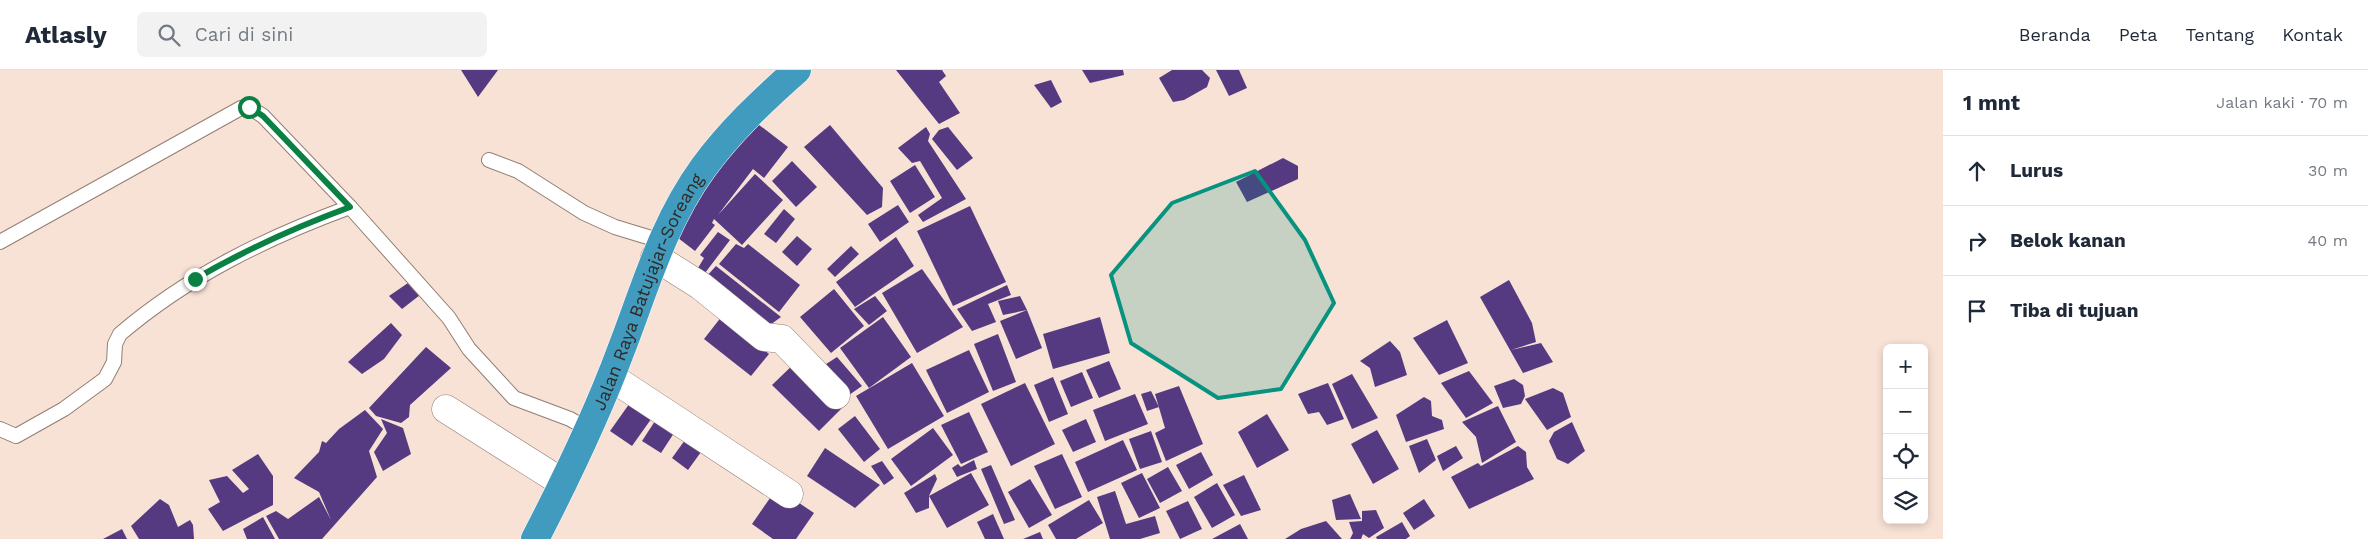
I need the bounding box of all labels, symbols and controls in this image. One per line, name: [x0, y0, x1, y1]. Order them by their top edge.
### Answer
search box: [137, 12, 487, 57]
text: Atlasly: [25, 21, 107, 49]
icon: search: [155, 21, 183, 49]
text: Cari di sini: [195, 23, 293, 46]
text: Beranda: [2019, 24, 2091, 45]
text: Peta: [2119, 24, 2157, 45]
text: Tentang: [2185, 24, 2254, 45]
text: Kontak: [2282, 24, 2343, 45]
text: 1 mnt: [1963, 90, 2020, 115]
text: Jalan kaki · 70 m: [2216, 93, 2348, 112]
route start: [238, 96, 261, 119]
icon: ahead: [1963, 157, 1991, 185]
text: Lurus: [2010, 159, 2063, 182]
text: 30 m: [2308, 161, 2348, 180]
street label: Jalan Raya Batujajar-Soreang: [588, 169, 707, 413]
icon: right: [1963, 227, 1991, 255]
text: Belok kanan: [2010, 229, 2126, 252]
text: 40 m: [2308, 231, 2348, 250]
route end: [184, 268, 207, 291]
icon: arrive: [1963, 297, 1991, 325]
text: Tiba di tujuan: [2010, 299, 2139, 322]
map controls: [1883, 344, 1928, 524]
button: +: [1883, 344, 1928, 389]
button: −: [1883, 389, 1928, 434]
button: locate: [1883, 434, 1928, 479]
button: layers: [1883, 479, 1928, 524]

